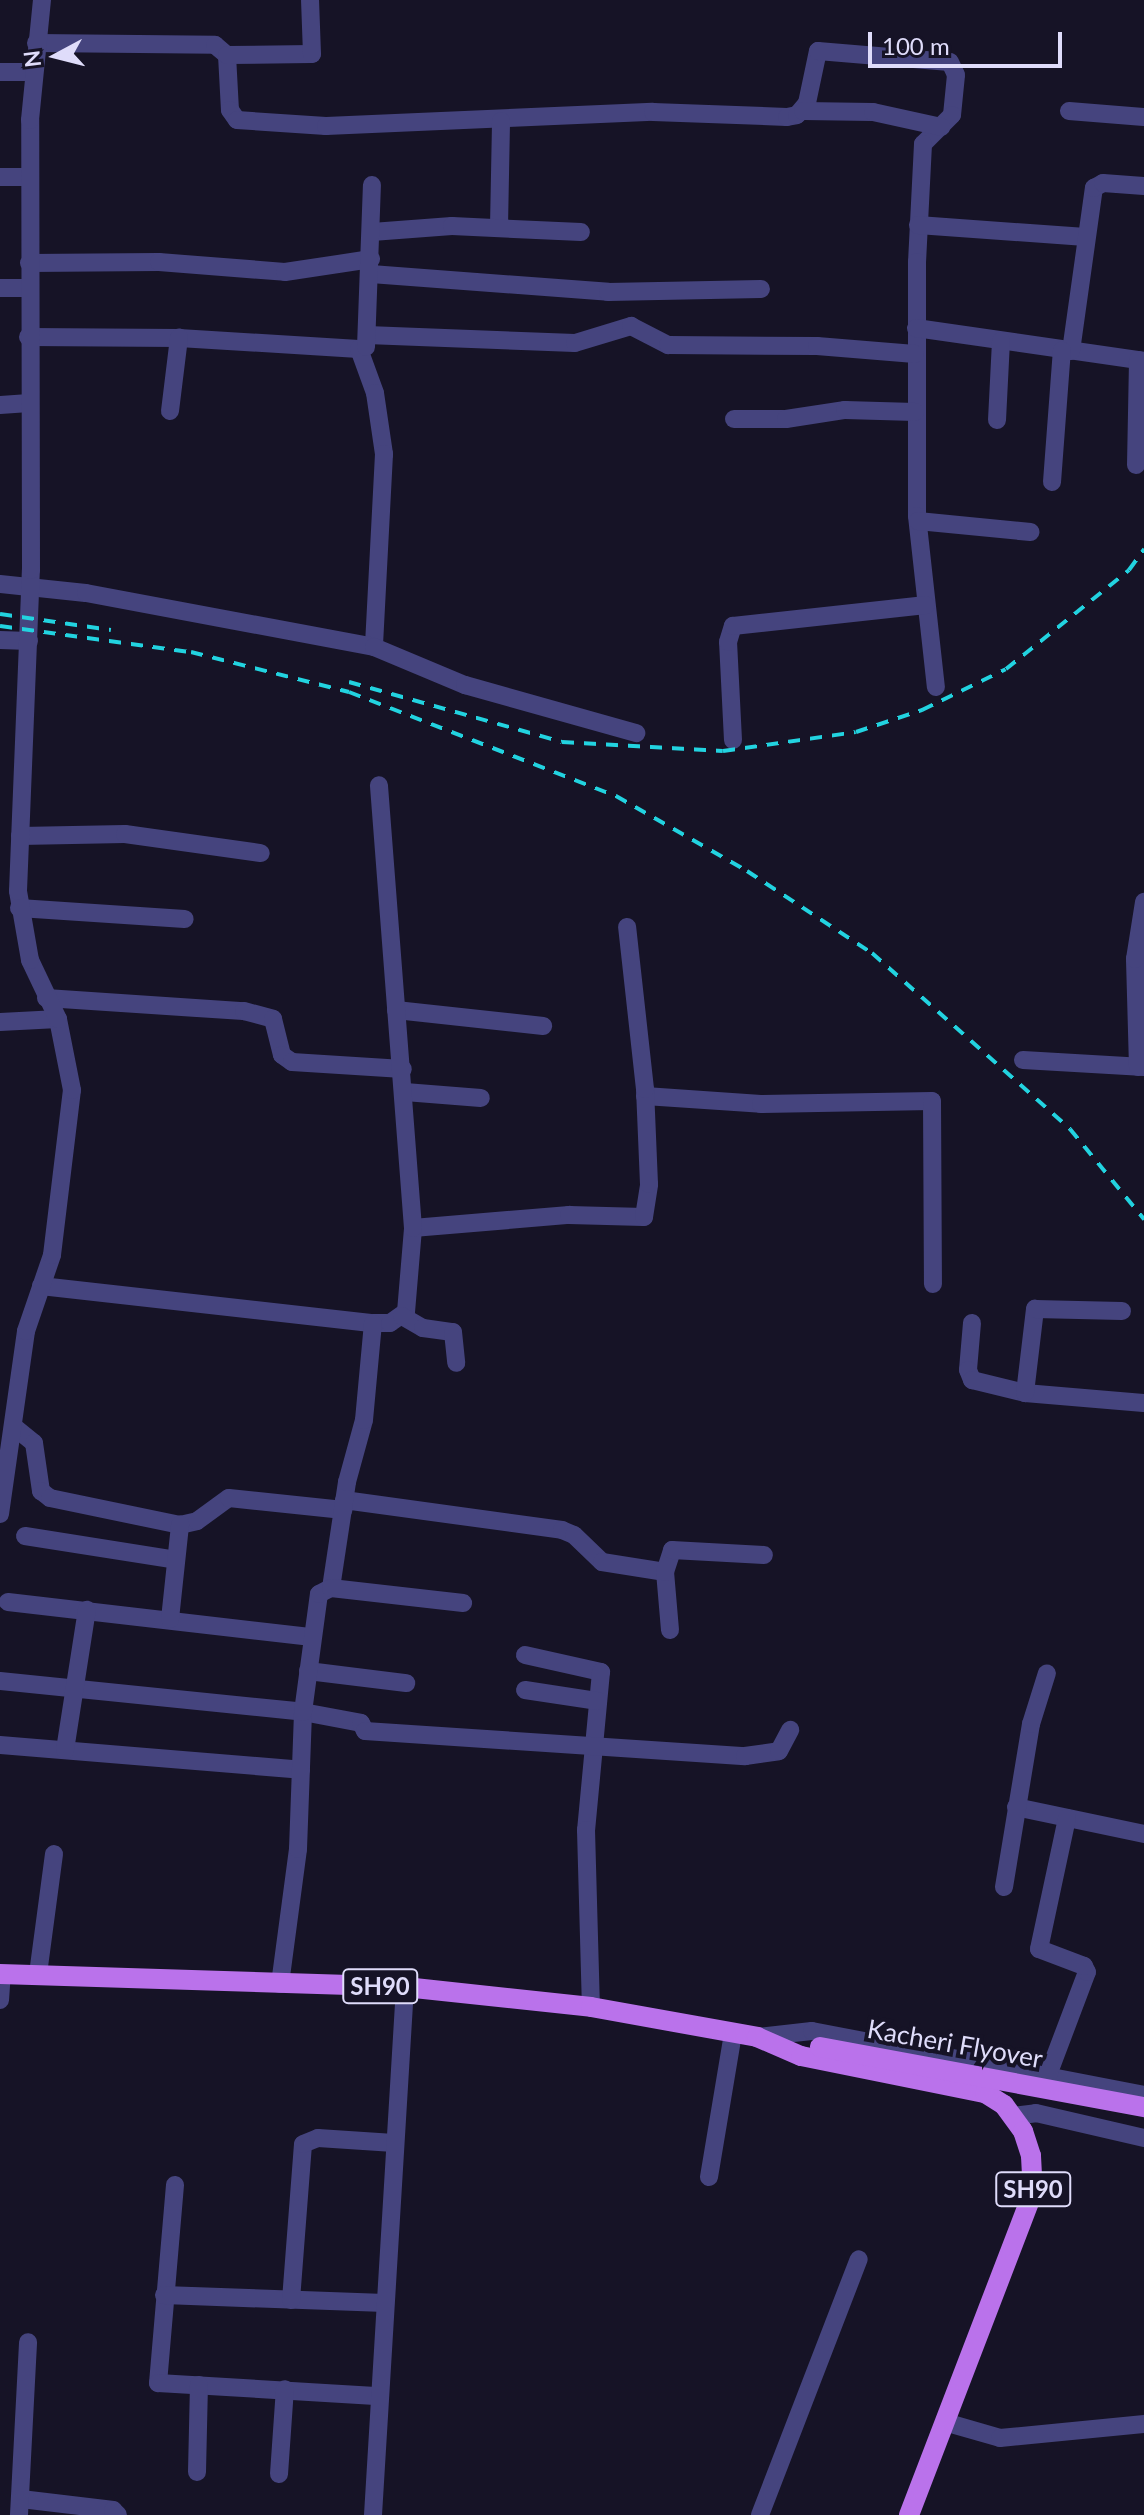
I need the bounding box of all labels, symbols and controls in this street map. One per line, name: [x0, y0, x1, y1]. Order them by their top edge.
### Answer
north arrow: [16, 16, 96, 96]
scale bar: [872, 16, 1066, 66]
text: 100 m: [882, 31, 950, 60]
text: N: [17, 49, 46, 69]
road number: SH90: [342, 1966, 418, 2006]
street label: Kacheri Flyover: [865, 2013, 1045, 2075]
road number: SH90: [995, 2169, 1071, 2209]

